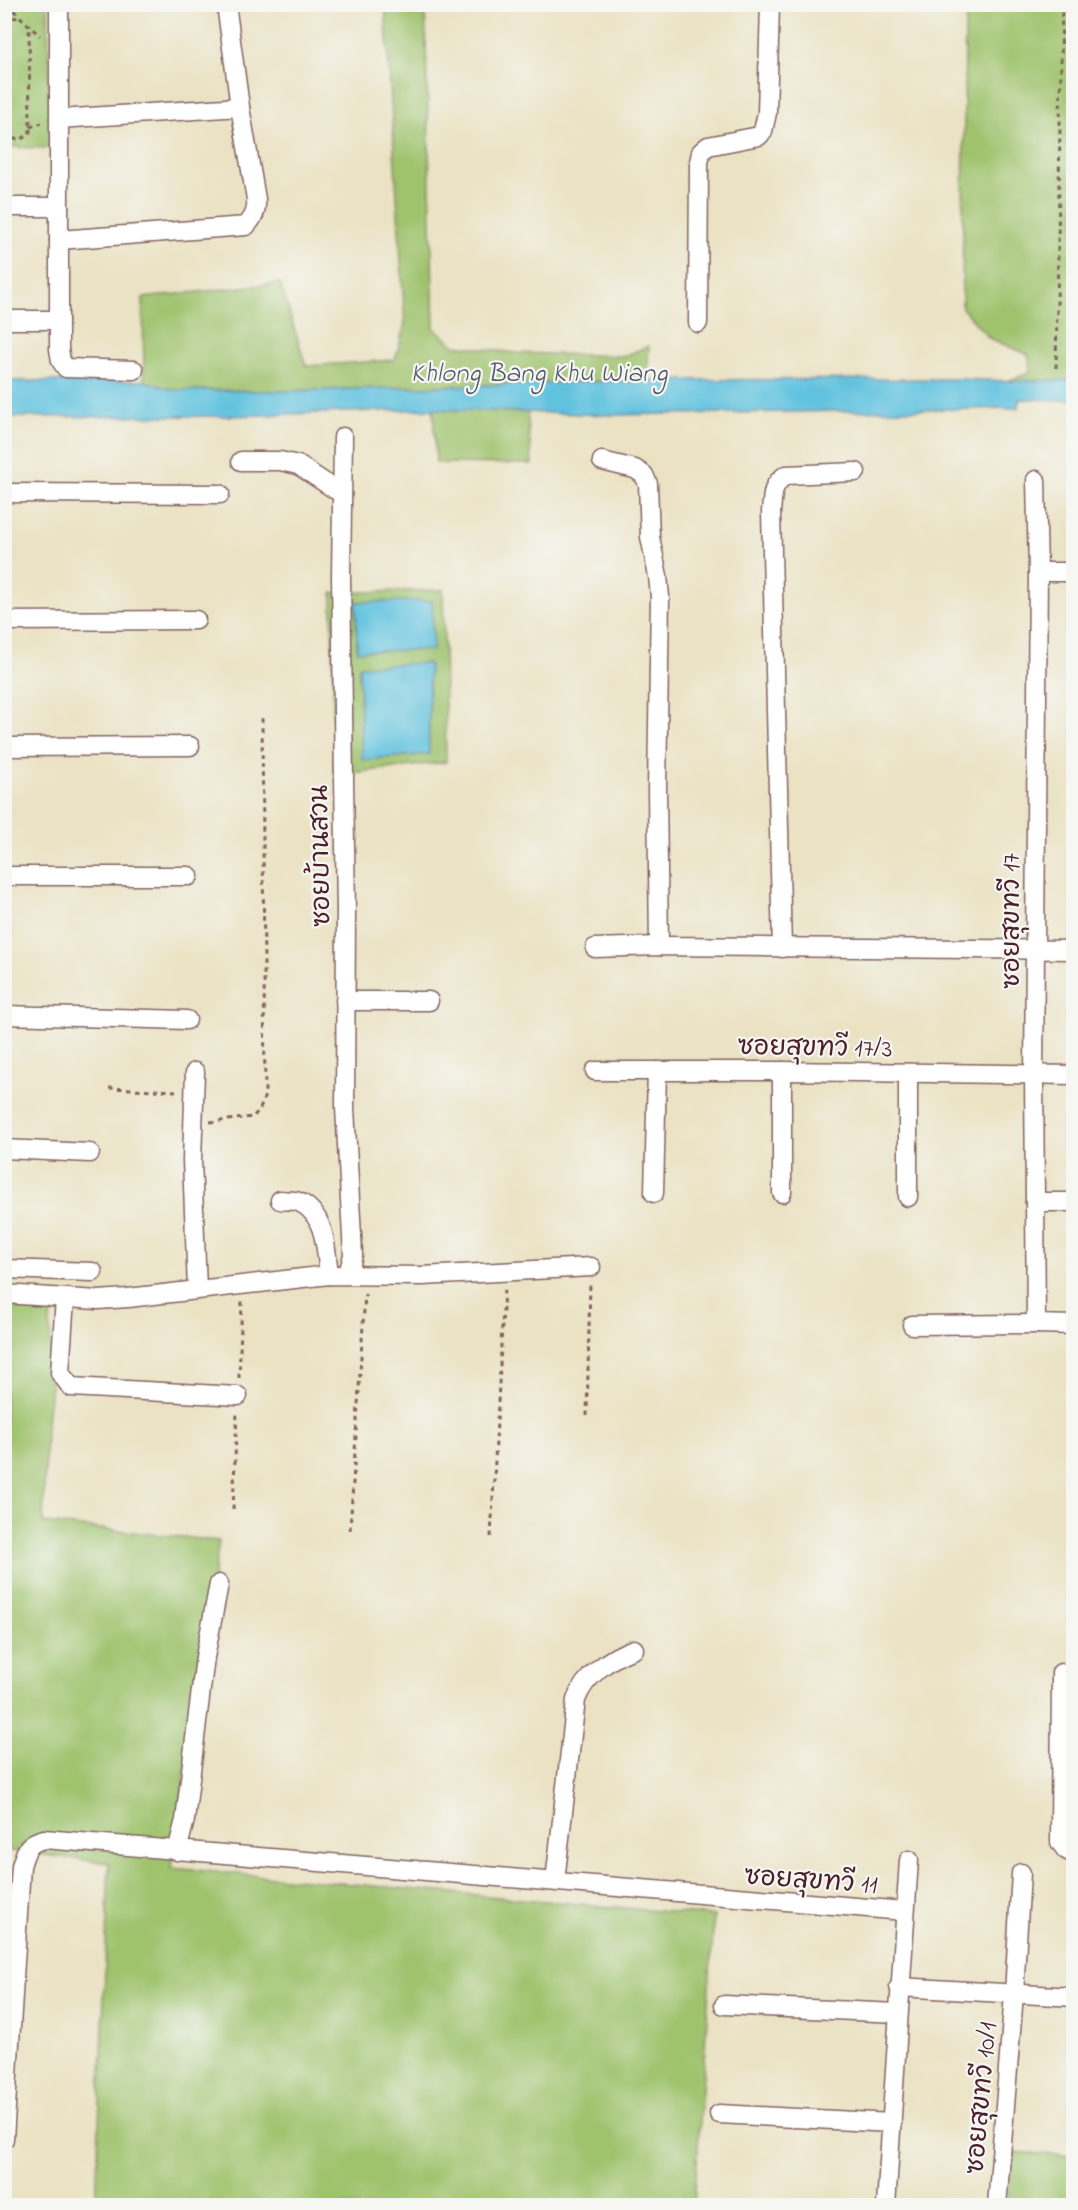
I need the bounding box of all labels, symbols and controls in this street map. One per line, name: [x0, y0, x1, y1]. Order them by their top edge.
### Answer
water label: Khlong Bang Khu Wiang: [411, 355, 668, 395]
street label: ซอยบ้านสวน: [302, 785, 342, 927]
street label: ซอยสุขทวี 17: [994, 853, 1032, 989]
street label: ซอยสุขทวี 17/3: [737, 1029, 893, 1069]
street label: ซอยสุขทวี 11: [743, 1858, 879, 1906]
street label: ซอยสุขทวี 10/1: [957, 2021, 1009, 2176]

